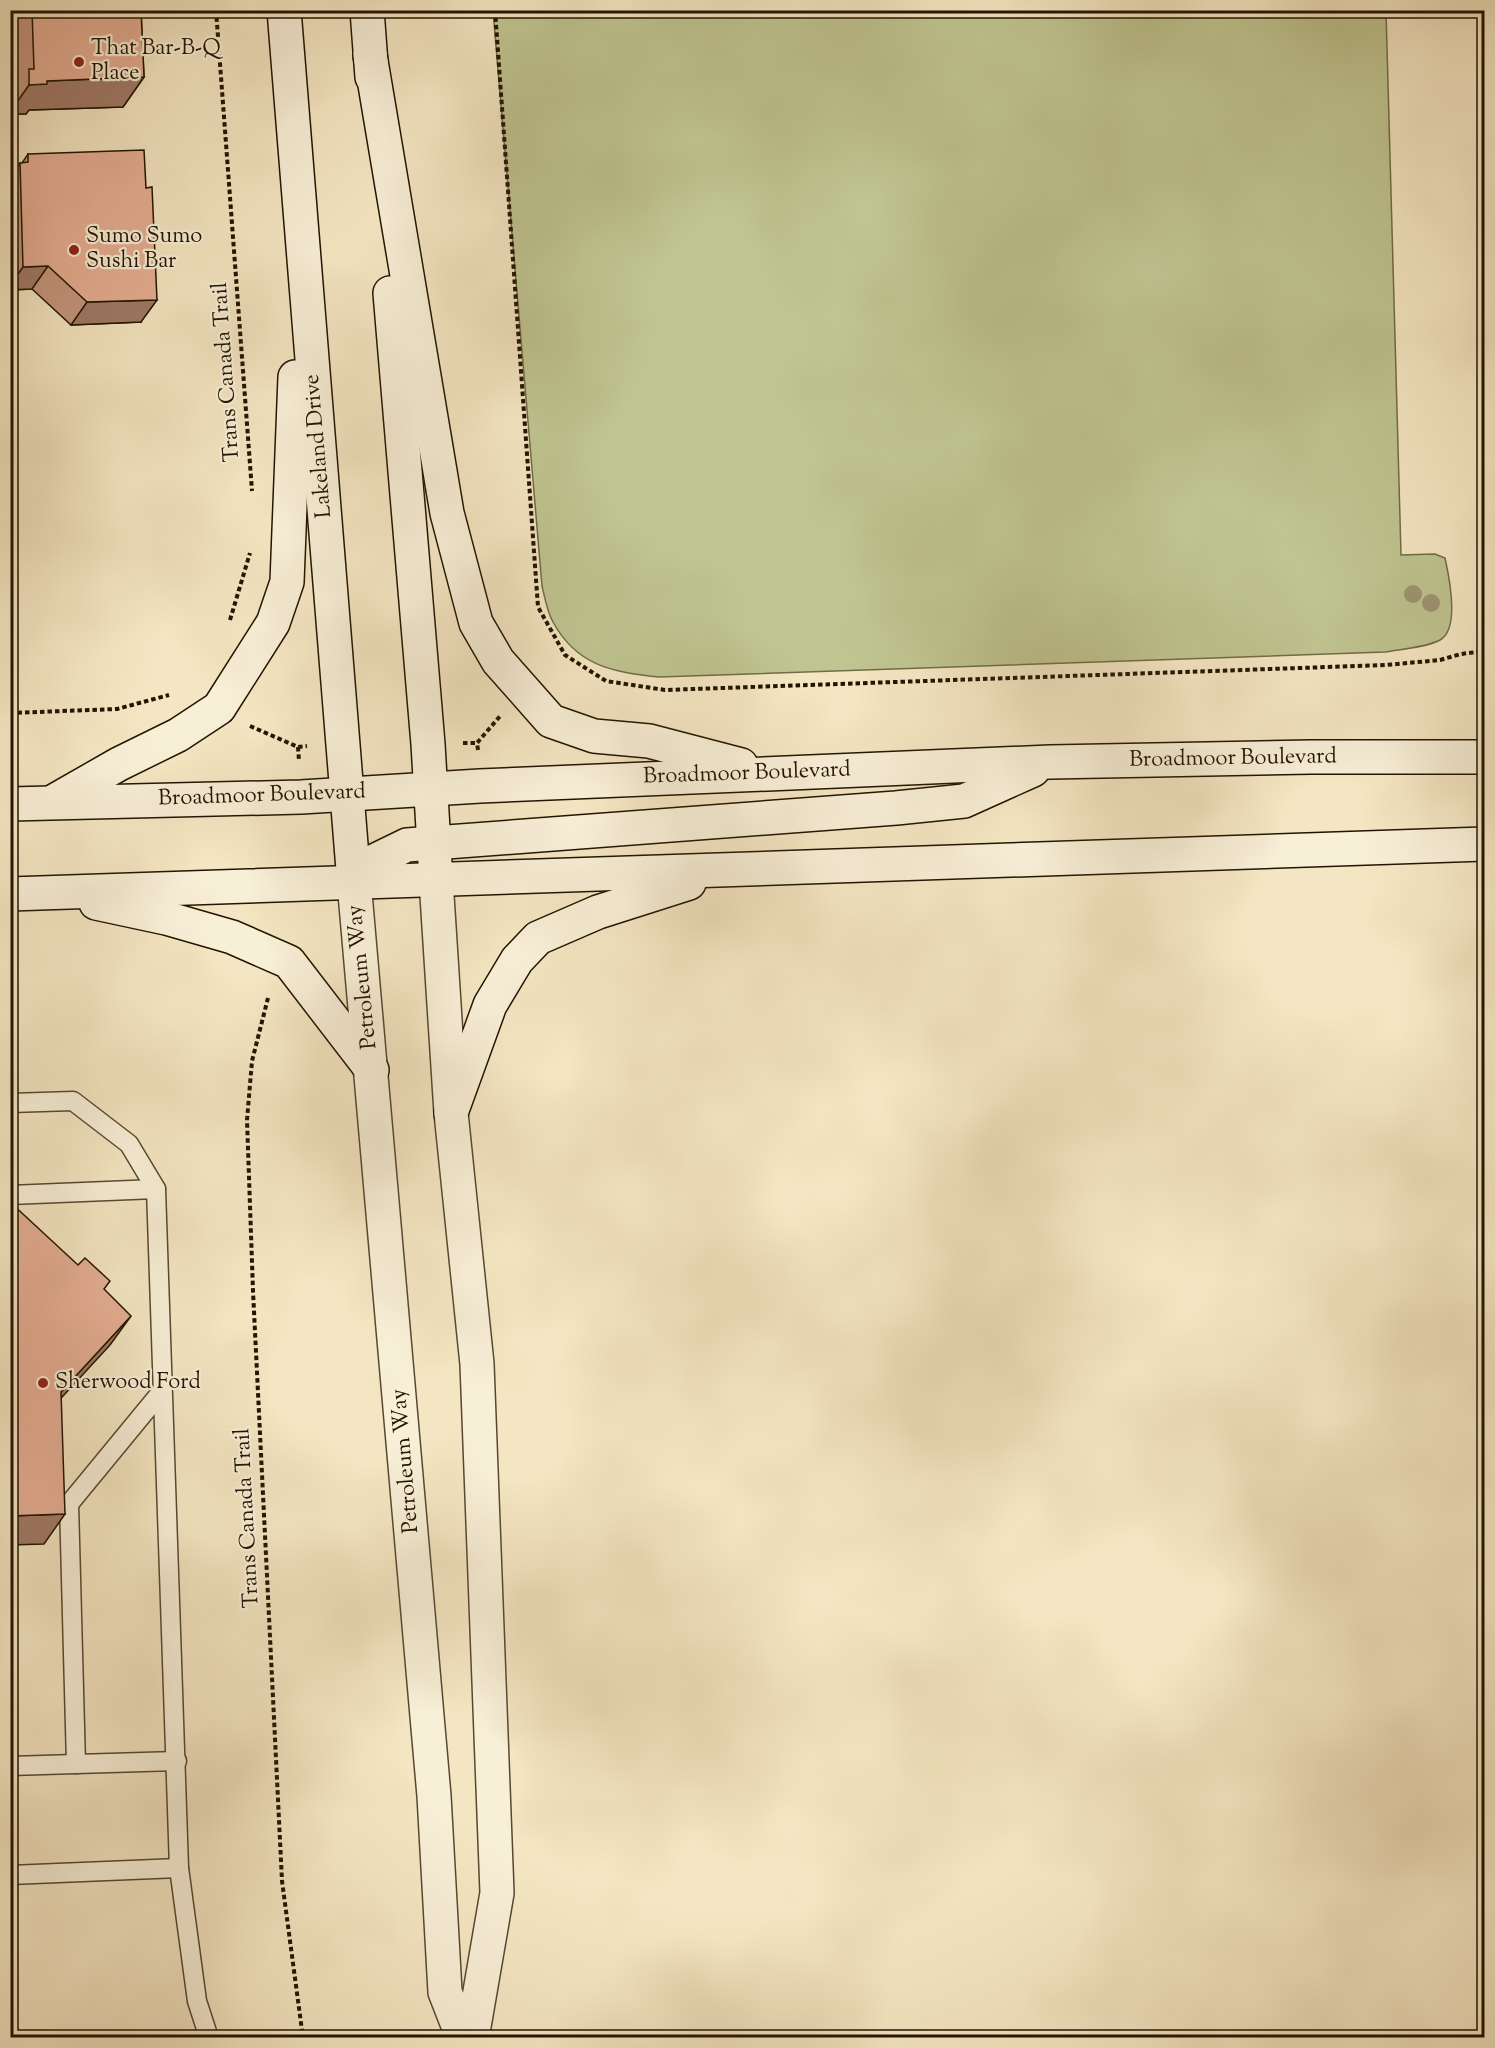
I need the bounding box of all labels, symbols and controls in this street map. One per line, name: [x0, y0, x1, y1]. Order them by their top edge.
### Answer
place label: That Bar-B-Q Place: [91, 33, 223, 90]
marker: That Bar-B-Q Place: [72, 55, 86, 69]
place label: Sumo Sumo Sushi Bar: [86, 221, 202, 278]
marker: Sumo Sumo Sushi Bar: [67, 243, 81, 257]
street label: Trans Canada Trail: [205, 281, 249, 463]
street label: Lakeland Drive: [297, 373, 341, 519]
street label: Broadmoor Boulevard: [1129, 741, 1337, 777]
street label: Broadmoor Boulevard: [643, 754, 851, 794]
street label: Broadmoor Boulevard: [158, 776, 366, 816]
street label: Petroleum Way: [340, 903, 386, 1051]
place label: Sherwood Ford: [55, 1367, 201, 1399]
marker: Sherwood Ford: [36, 1376, 50, 1390]
street label: Petroleum Way: [384, 1387, 428, 1535]
street label: Trans Canada Trail: [227, 1427, 269, 1609]

